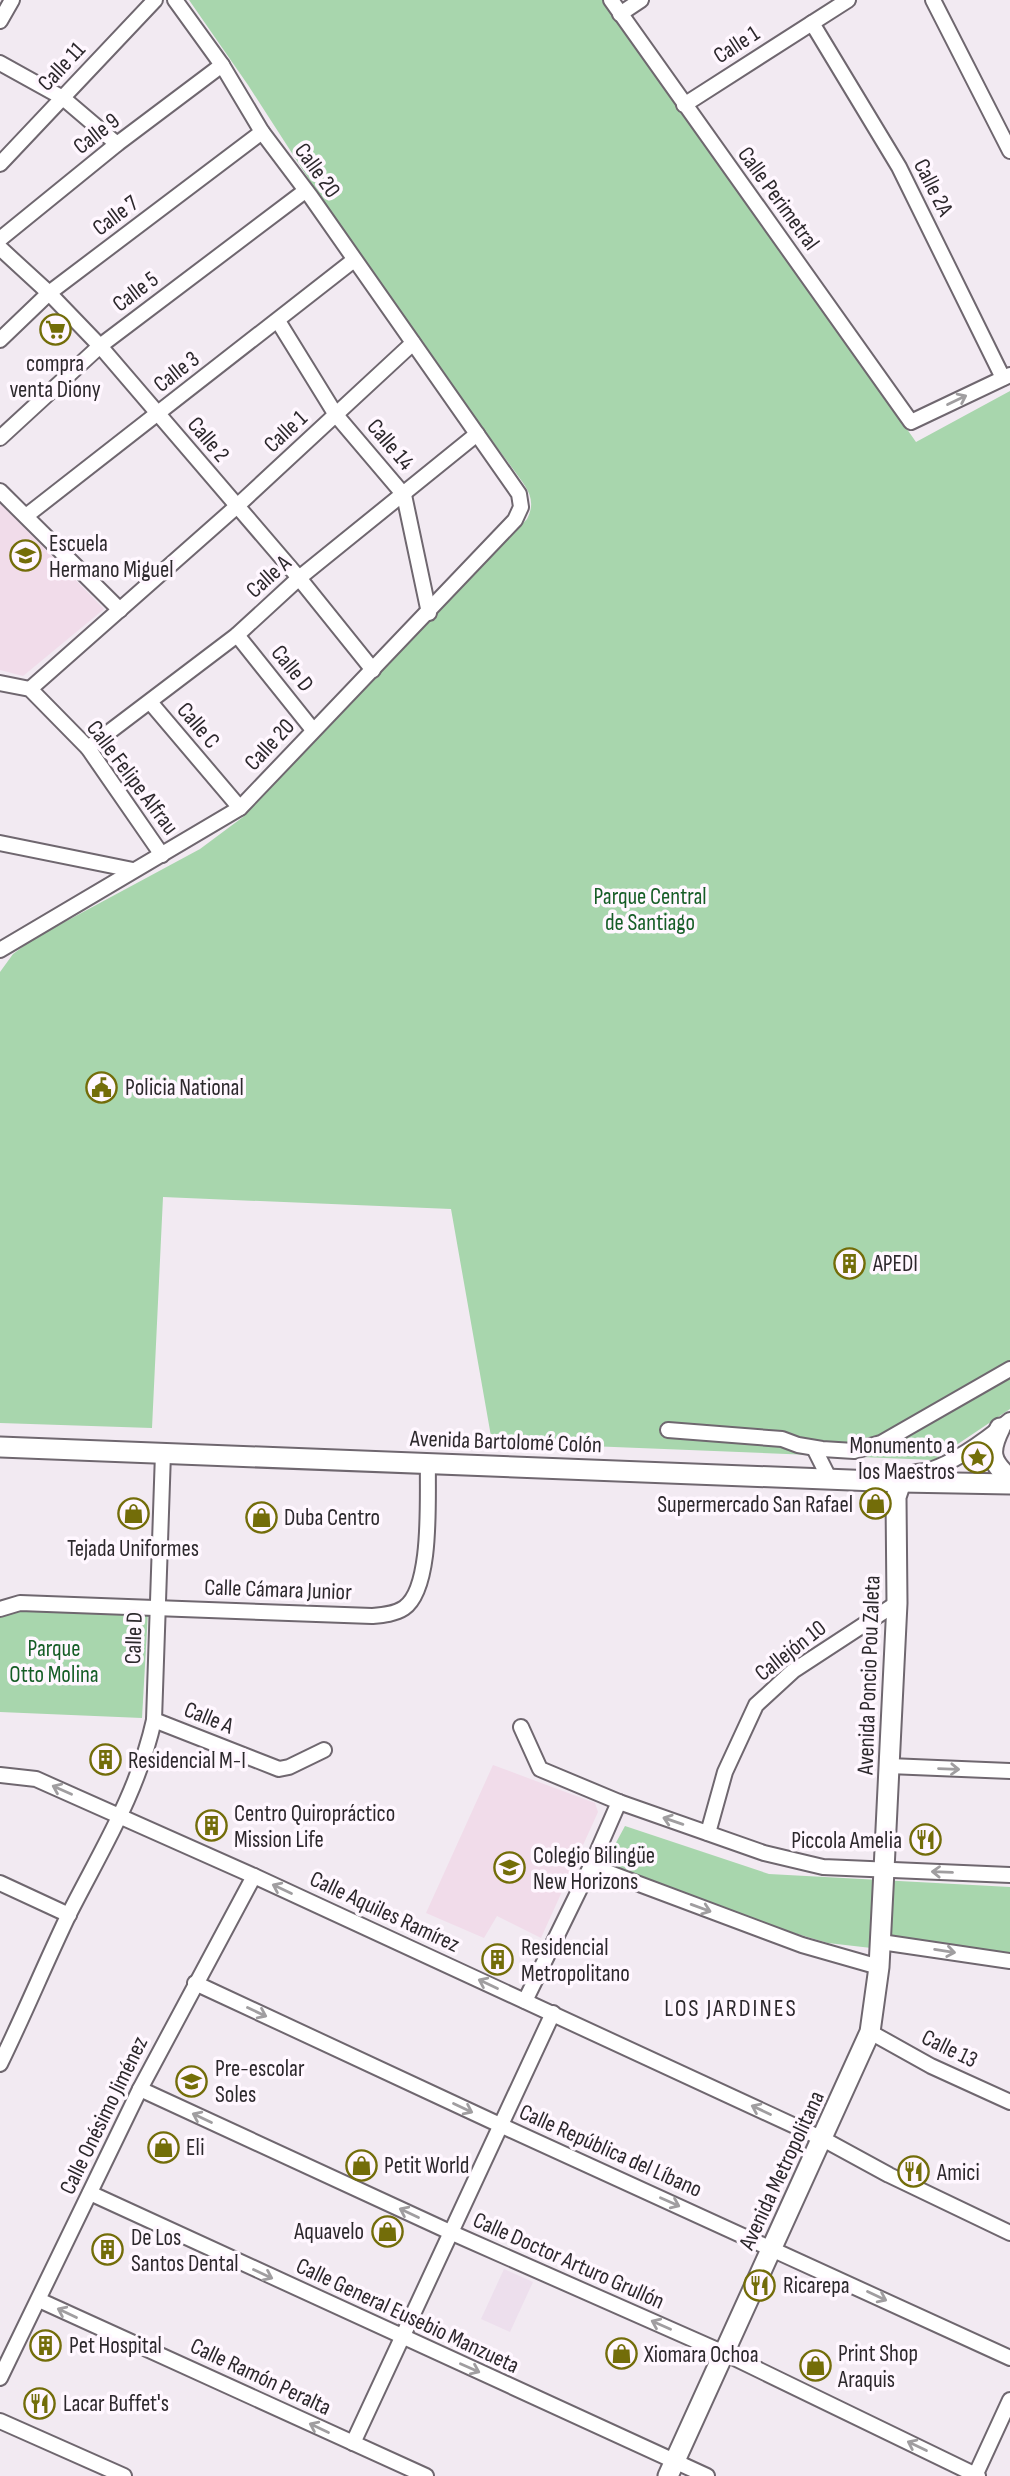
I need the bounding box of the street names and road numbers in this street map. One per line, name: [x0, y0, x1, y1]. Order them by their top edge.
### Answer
street label: Calle 1: [708, 20, 765, 70]
street label: Calle 11: [32, 36, 91, 97]
street label: Calle 9: [68, 107, 125, 161]
street label: Calle 20: [288, 138, 346, 203]
street label: Calle Perimetral: [731, 141, 825, 256]
street label: Calle 2A: [907, 154, 959, 221]
street label: Calle 7: [87, 189, 144, 242]
street label: Calle 5: [107, 265, 164, 318]
street label: Calle 3: [148, 345, 205, 398]
street label: Calle 1: [258, 405, 313, 459]
street label: Calle 2: [181, 411, 235, 468]
street label: Calle 14: [361, 413, 420, 476]
street label: Calle A: [240, 549, 297, 604]
street label: Calle D: [265, 639, 320, 698]
street label: Calle C: [171, 697, 226, 755]
street label: Calle 20: [239, 713, 301, 776]
street label: Calle Felipe Alfrau: [80, 715, 184, 840]
street label: Avenida Bartolomé Colón: [409, 1425, 602, 1459]
street label: Calle Cámara Junior: [204, 1573, 353, 1607]
street label: Avenida Poncio Pou Zaleta: [851, 1575, 886, 1776]
street label: Calle D: [119, 1611, 149, 1665]
street label: Callejón 10: [749, 1614, 832, 1687]
street label: Calle A: [180, 1695, 238, 1741]
street label: Calle Aquiles Ramírez: [305, 1865, 464, 1959]
street label: Calle 13: [917, 2023, 982, 2074]
street label: Calle Onésimo Jiménez: [54, 2032, 154, 2199]
street label: Avenida Metropolitana: [732, 2087, 831, 2255]
street label: Calle República del Líbano: [515, 2098, 706, 2204]
street label: Calle Doctor Arturo Grullón: [469, 2206, 669, 2316]
street label: Calle General Eusebio Manzueta: [292, 2252, 523, 2380]
street label: Calle Ramón Peralta: [186, 2332, 335, 2422]

